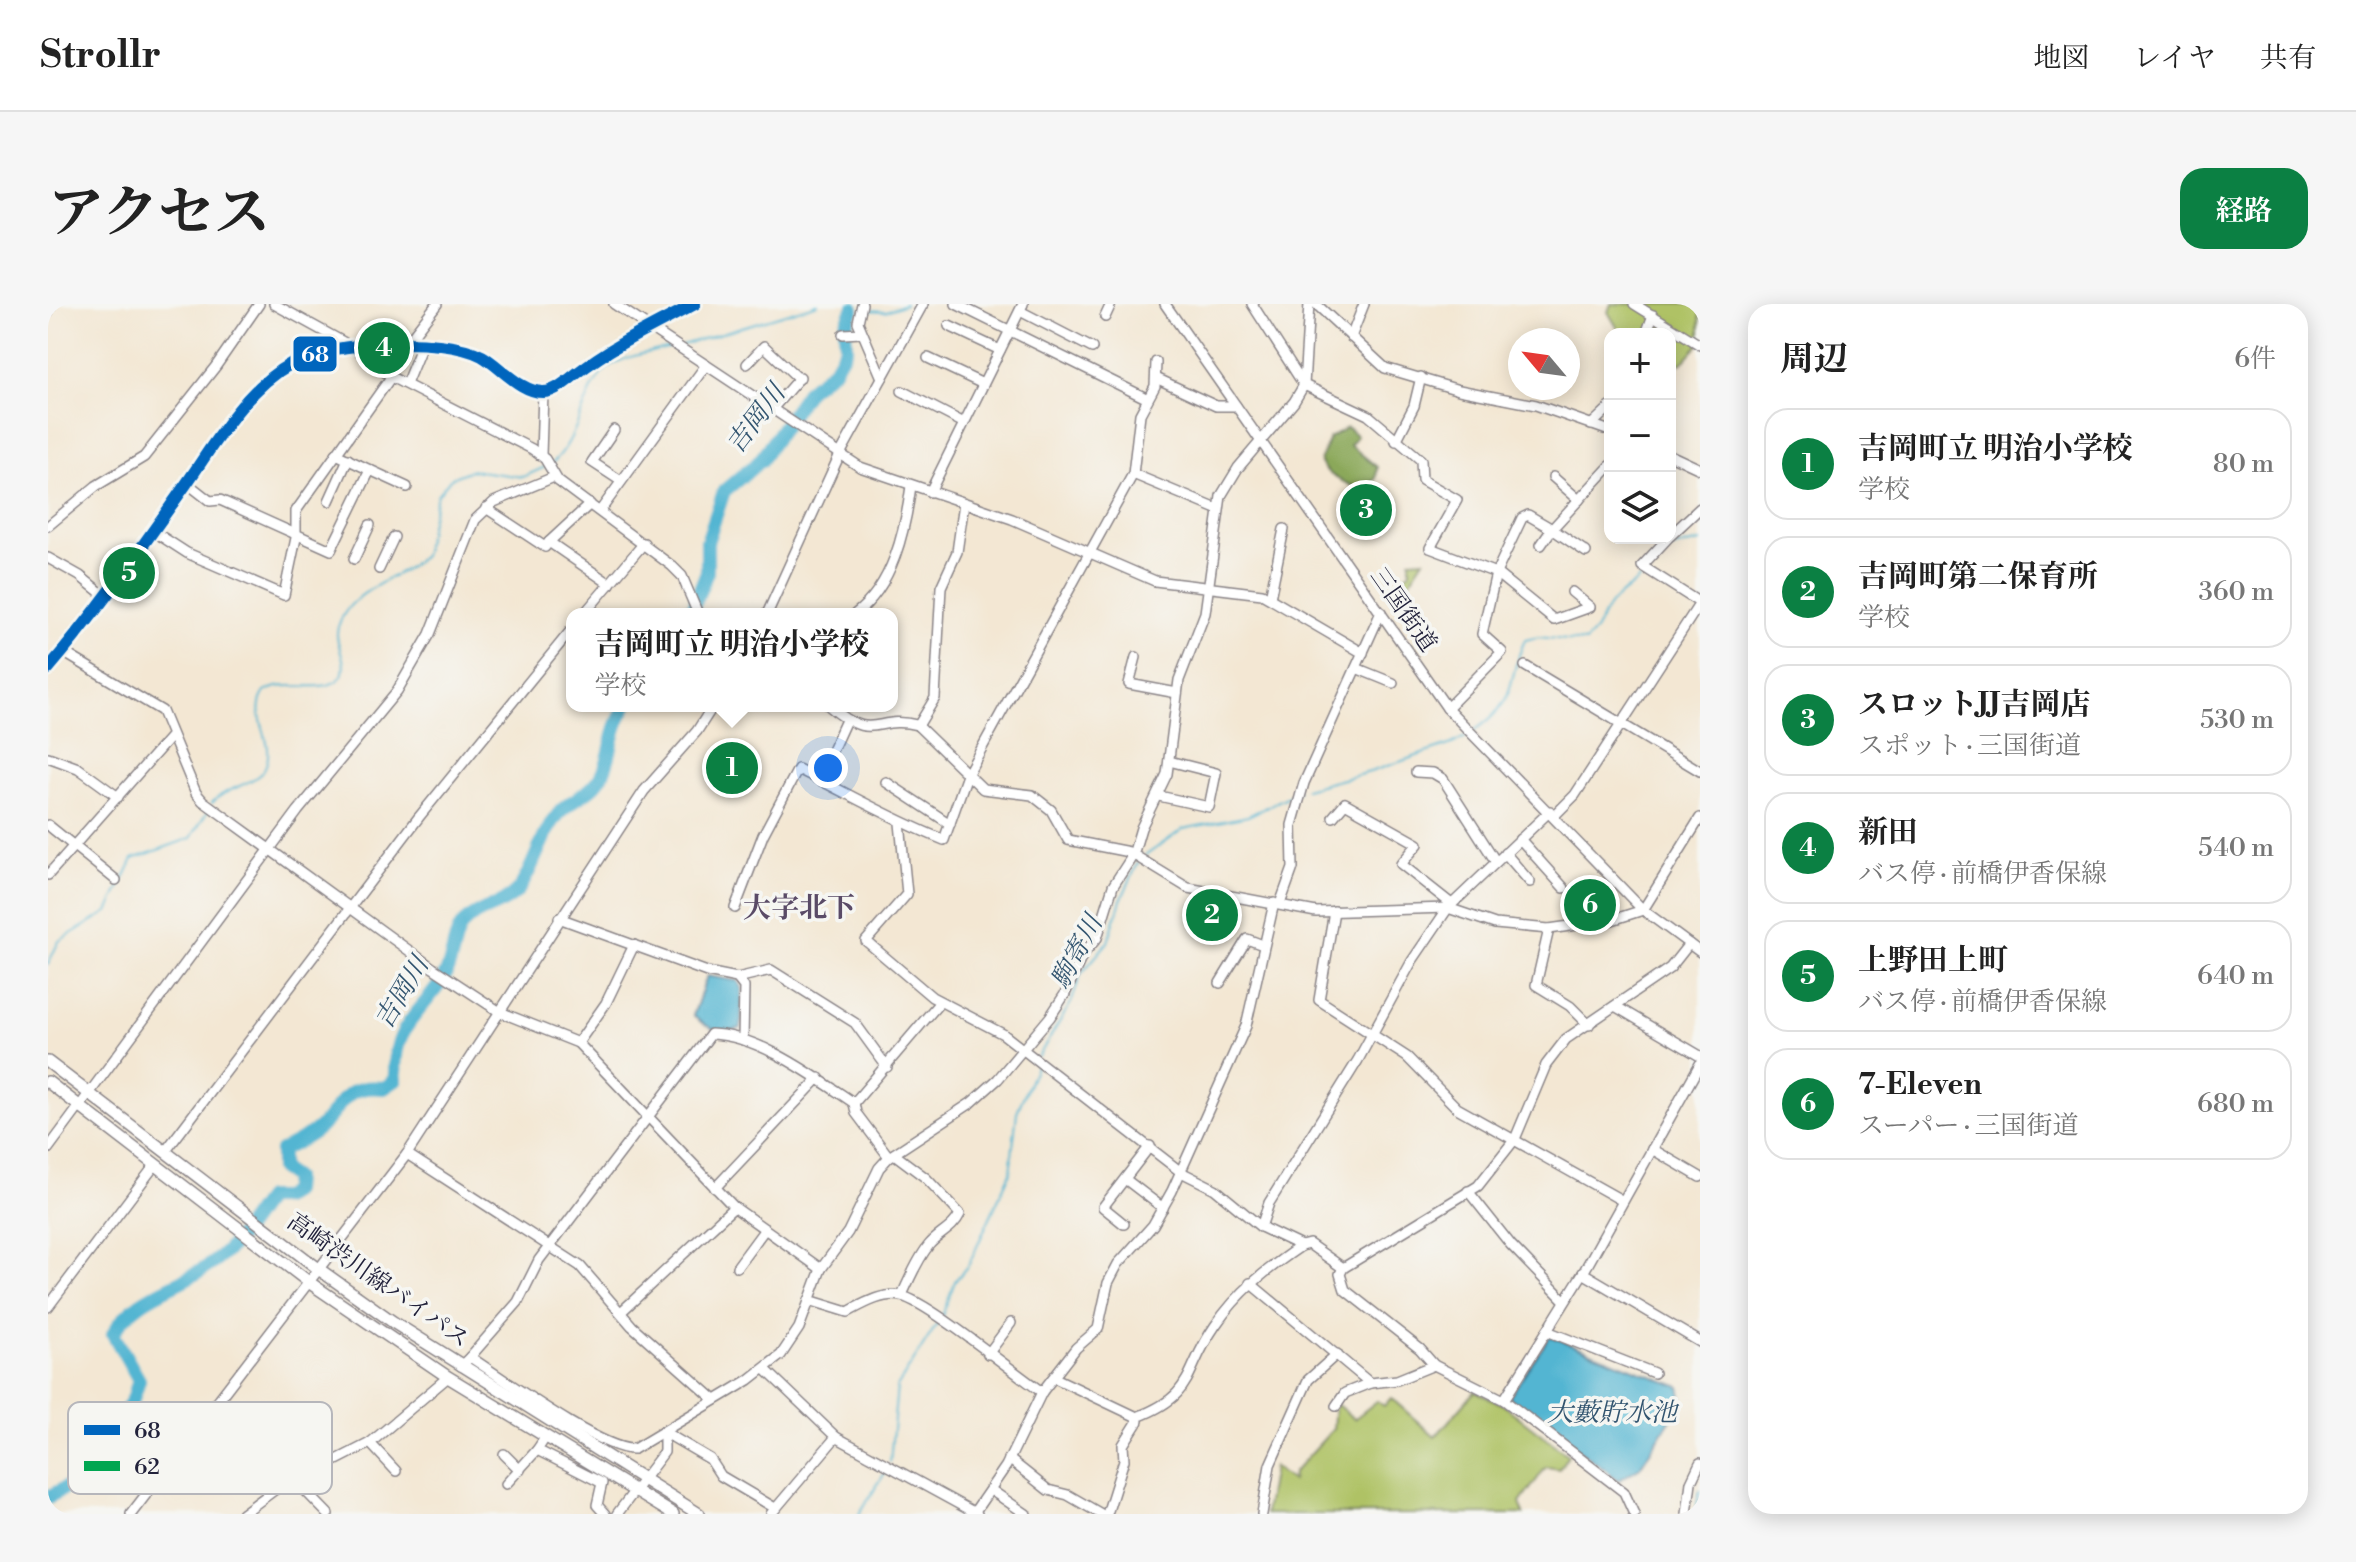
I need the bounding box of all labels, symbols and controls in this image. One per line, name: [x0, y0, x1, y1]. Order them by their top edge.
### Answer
text: Strollr: [40, 32, 161, 79]
text: 地図: [2033, 41, 2089, 76]
text: レイヤ: [2133, 41, 2216, 76]
text: 共有: [2260, 41, 2316, 76]
button: 経路: [2180, 168, 2308, 249]
text: アクセス: [48, 179, 270, 249]
pin: 4: [358, 318, 410, 378]
north arrow: [1508, 328, 1580, 400]
map controls: [1604, 328, 1676, 544]
button: +: [1604, 328, 1676, 400]
line badge: 68: [292, 335, 338, 373]
text: 周辺: [1780, 339, 1848, 381]
text: 68: [301, 342, 329, 369]
text: 6件: [2234, 343, 2276, 375]
water label: 吉岡川: [720, 376, 794, 460]
button: −: [1604, 400, 1676, 472]
text: 吉岡町立 明治小学校: [1858, 430, 2133, 468]
text: 1: [1802, 448, 1814, 480]
text: 80 m: [2213, 448, 2274, 480]
button: layers: [1604, 472, 1676, 544]
text: 学校: [1858, 474, 1910, 506]
pin: 3: [1340, 480, 1392, 540]
pin: 5: [103, 543, 155, 603]
text: 吉岡町第二保育所: [1858, 558, 2098, 596]
street label: 三国街道: [1363, 562, 1443, 658]
text: 2: [1800, 576, 1816, 608]
text: 360 m: [2199, 576, 2274, 608]
text: 学校: [1858, 602, 1910, 634]
popup: [566, 608, 898, 712]
text: 吉岡町立 明治小学校: [595, 626, 869, 664]
text: 学校: [595, 670, 647, 702]
text: スロットJJ吉岡店: [1858, 686, 2091, 724]
text: 3: [1800, 704, 1816, 736]
text: 530 m: [2200, 704, 2274, 736]
text: スポット · 三国街道: [1858, 730, 2081, 762]
pin: 1: [706, 738, 758, 798]
your location: [808, 748, 848, 788]
text: 新田: [1858, 814, 1918, 852]
text: 4: [1799, 832, 1817, 864]
text: 540 m: [2198, 832, 2274, 864]
text: バス停 · 前橋伊香保線: [1858, 858, 2107, 890]
pin: 6: [1564, 875, 1616, 935]
pin: 2: [1186, 885, 1238, 945]
district label: 大字北下: [743, 891, 855, 926]
water label: 駒寄川: [1045, 907, 1111, 994]
text: 上野田上町: [1858, 942, 2008, 980]
water label: 吉岡川: [368, 949, 437, 1035]
text: 5: [1800, 960, 1816, 992]
text: 640 m: [2197, 960, 2274, 992]
text: バス停 · 前橋伊香保線: [1858, 986, 2107, 1018]
text: 7-Eleven: [1858, 1066, 1982, 1104]
text: 6: [1800, 1088, 1816, 1120]
text: 680 m: [2197, 1088, 2274, 1120]
text: スーパー · 三国街道: [1858, 1110, 2078, 1142]
street label: 高崎渋川線バイパス: [281, 1207, 475, 1355]
water label: 大藪貯水池: [1547, 1397, 1680, 1429]
legend: [68, 1402, 332, 1494]
text: 68: [134, 1418, 161, 1445]
text: 62: [134, 1454, 160, 1481]

